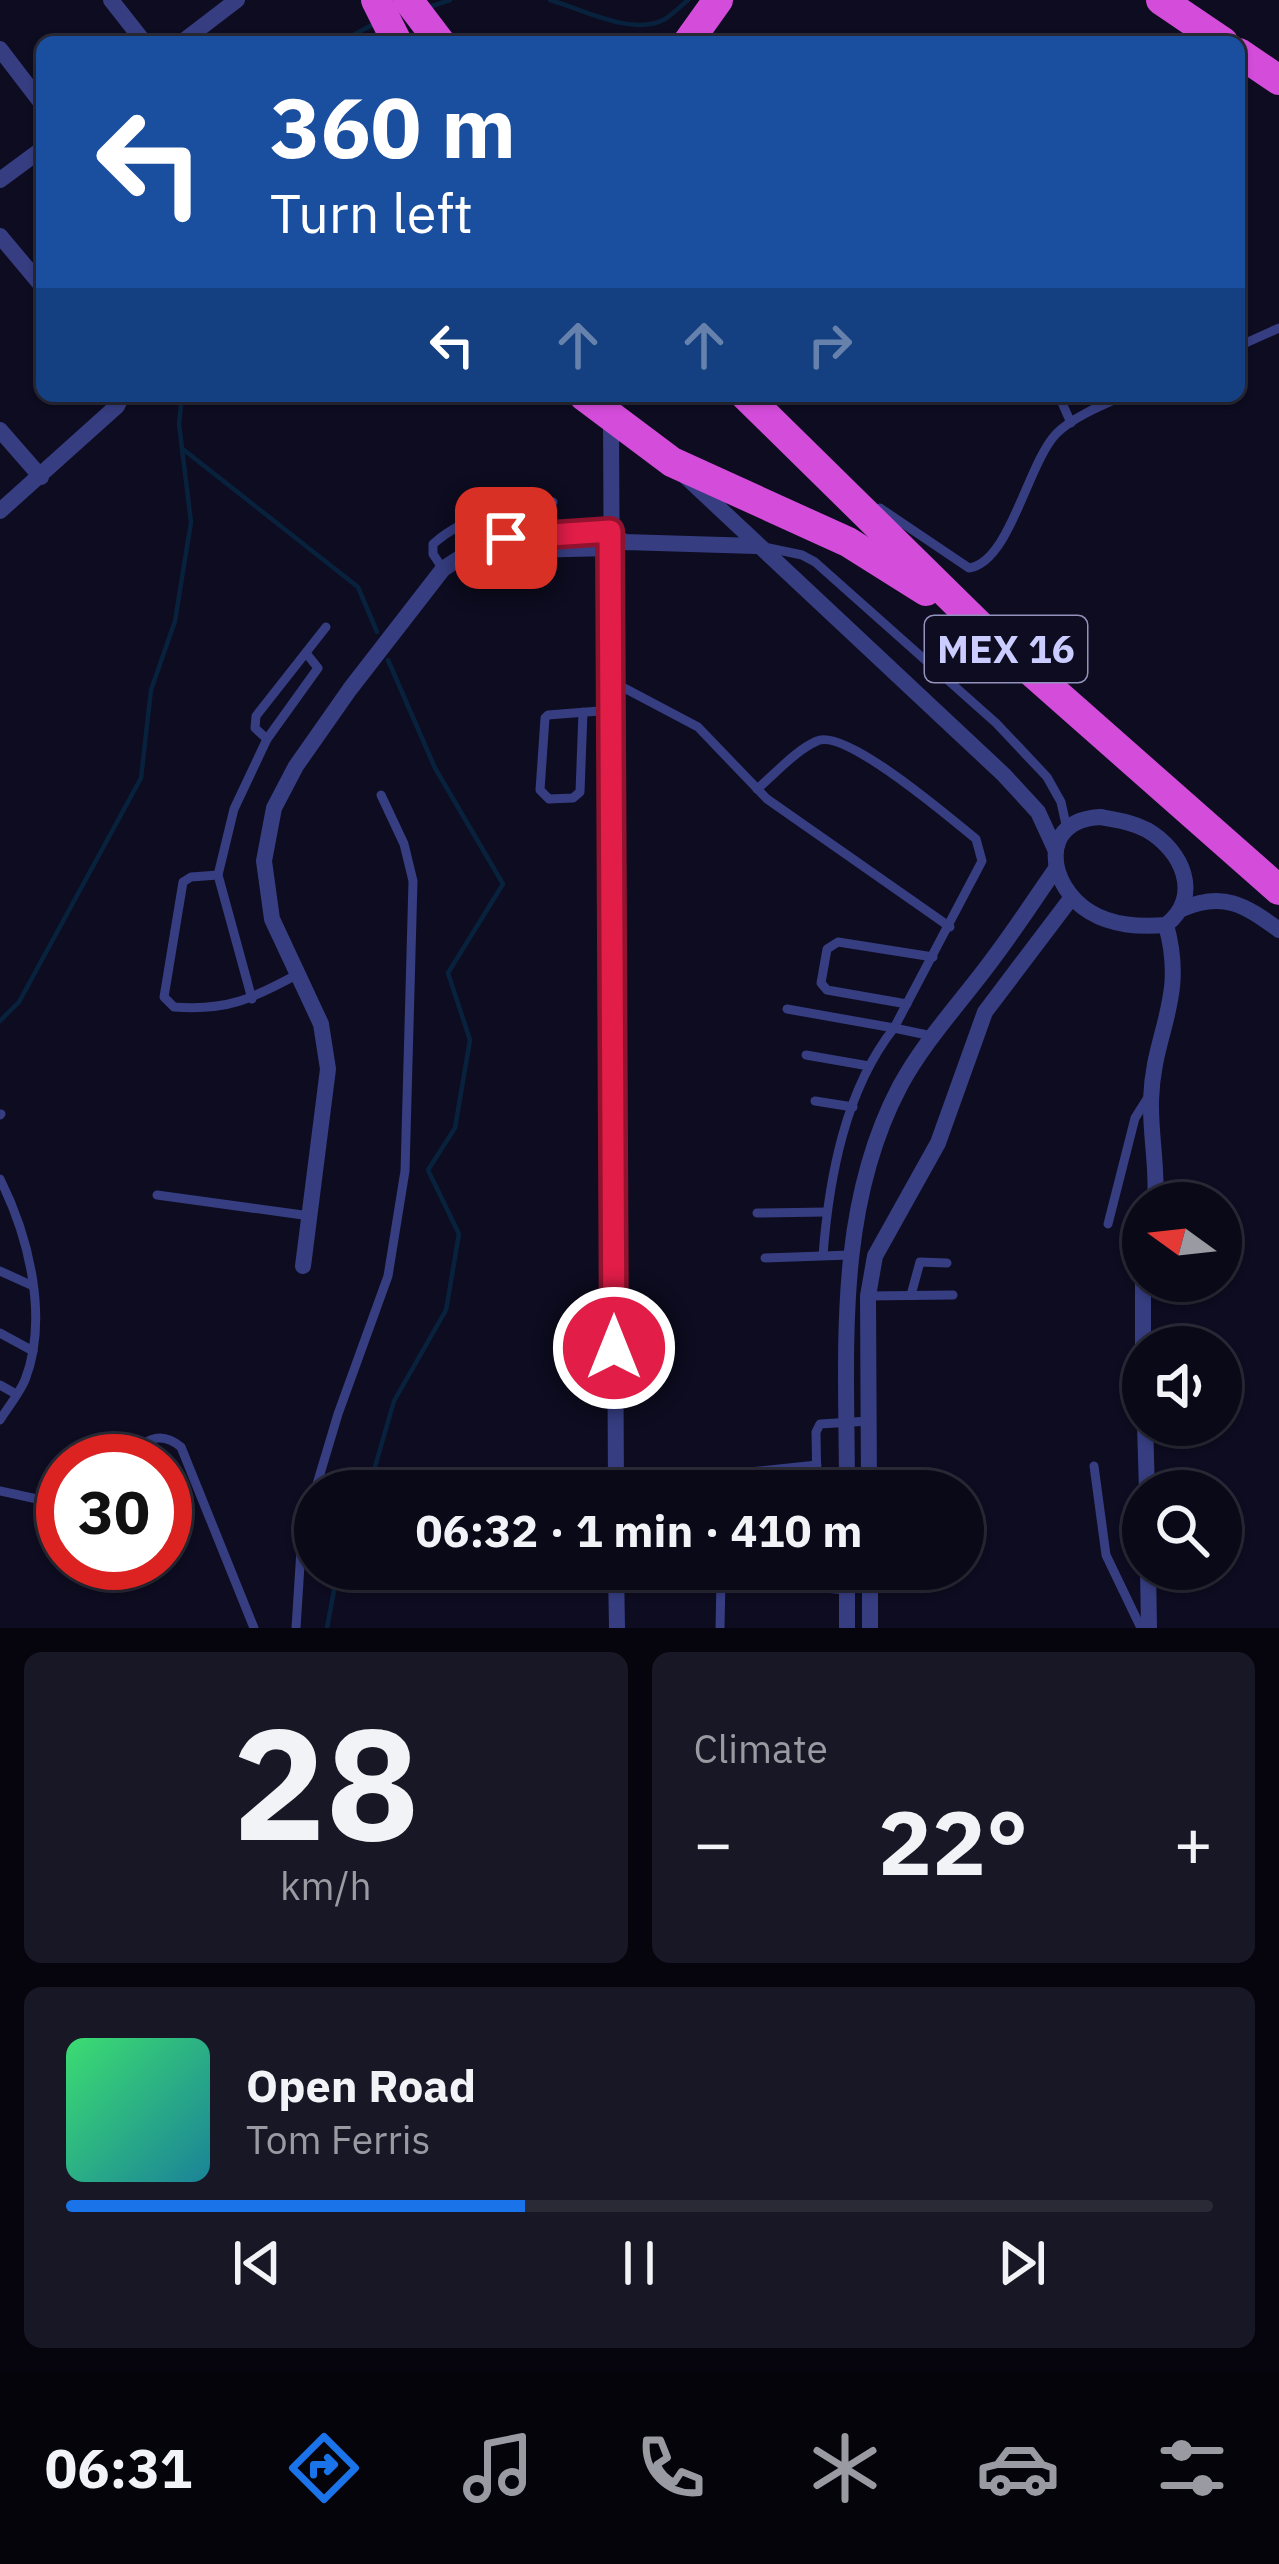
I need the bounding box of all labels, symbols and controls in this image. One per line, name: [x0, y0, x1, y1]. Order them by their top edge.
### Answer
text: 360 m: [270, 72, 516, 181]
icon: left: [72, 84, 228, 240]
text: Turn left: [270, 178, 473, 248]
icon: left: [419, 312, 485, 378]
icon: ahead: [545, 312, 611, 378]
icon: ahead: [671, 312, 737, 378]
icon: right: [797, 312, 863, 378]
pin: [455, 487, 557, 589]
icon: arrive: [473, 505, 539, 571]
road number: MEX 16: [925, 616, 1087, 682]
north arrow: [1122, 1182, 1242, 1302]
map controls: [1122, 1182, 1242, 1590]
position arrow: [551, 1285, 677, 1411]
button: sound: [1122, 1326, 1242, 1446]
speed limit sign: 30: [36, 1434, 192, 1590]
button: search: [1122, 1470, 1242, 1590]
text: 06:32 · 1 min · 410 m: [416, 1501, 862, 1559]
text: 28: [232, 1680, 419, 1883]
text: Climate: [694, 1723, 828, 1774]
text: 22°: [878, 1783, 1028, 1900]
text: −: [694, 1799, 733, 1885]
text: +: [1173, 1799, 1213, 1885]
text: km/h: [280, 1860, 372, 1911]
text: Open Road: [246, 2056, 476, 2114]
text: Tom Ferris: [246, 2114, 430, 2165]
icon: previous: [224, 2230, 290, 2296]
icon: pause: [606, 2230, 672, 2296]
icon: next: [989, 2230, 1055, 2296]
icon: directions: [282, 2426, 366, 2510]
icon: music: [456, 2426, 540, 2510]
icon: phone: [629, 2426, 713, 2510]
icon: climate: [803, 2426, 887, 2510]
icon: car: [976, 2426, 1060, 2510]
icon: filters: [1150, 2426, 1234, 2510]
text: 06:31: [45, 2433, 192, 2503]

